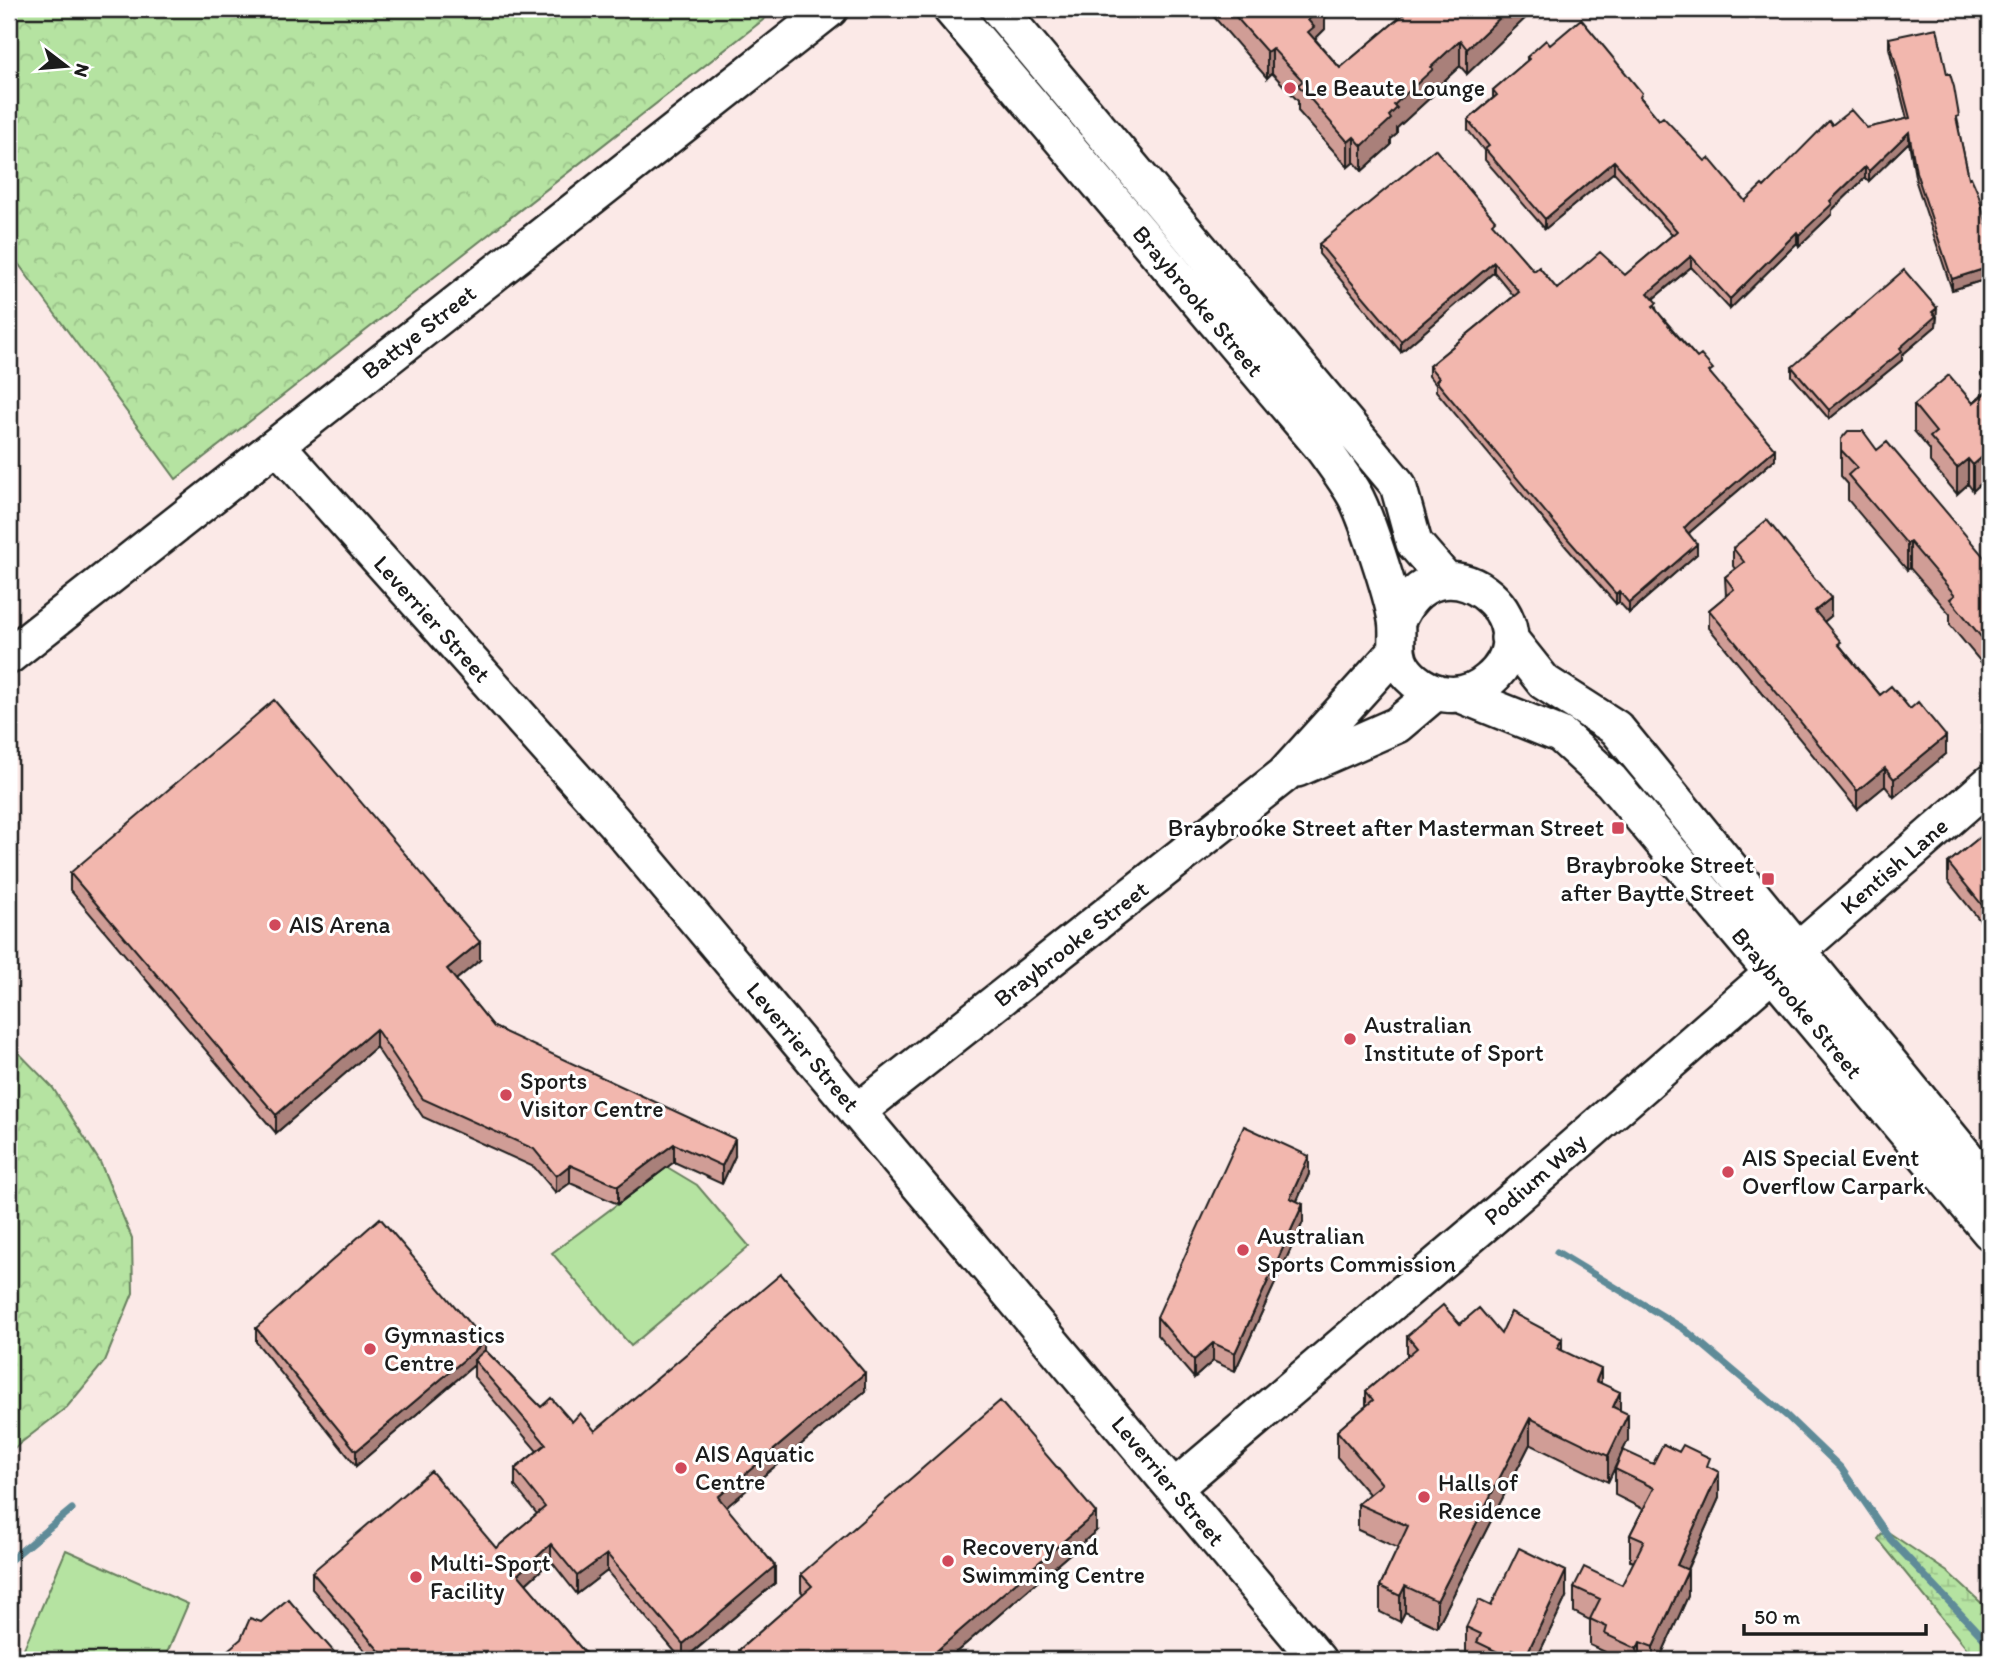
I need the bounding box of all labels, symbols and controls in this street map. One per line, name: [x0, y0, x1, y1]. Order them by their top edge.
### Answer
north arrow: [32, 32, 102, 102]
text: N: [69, 61, 95, 80]
place label: Le Beaute Lounge: [1304, 73, 1485, 102]
marker: Le Beaute Lounge: [1282, 80, 1298, 96]
street label: Braybrooke Street: [1127, 219, 1270, 382]
street label: Battye Street: [356, 278, 482, 385]
street label: Leverrier Street: [368, 549, 497, 688]
street label: Kentish Lane: [1834, 811, 1953, 920]
place label: Braybrooke Street after Masterman Street: [1168, 813, 1604, 842]
marker: Braybrooke Street after Masterman Street: [1610, 820, 1626, 836]
place label: Braybrooke Street after Baytte Street: [1560, 850, 1754, 907]
marker: Braybrooke Street after Baytte Street: [1760, 871, 1776, 887]
street label: Braybrooke Street: [988, 874, 1154, 1013]
place label: AIS Arena: [289, 910, 391, 939]
marker: AIS Arena: [267, 917, 283, 933]
street label: Braybrooke Street: [1726, 921, 1869, 1084]
street label: Leverrier Street: [740, 976, 866, 1118]
place label: Australian Institute of Sport: [1364, 1010, 1544, 1067]
marker: Australian Institute of Sport: [1342, 1031, 1358, 1047]
place label: Sports Visitor Centre: [520, 1066, 664, 1123]
marker: Sports Visitor Centre: [498, 1087, 514, 1103]
street label: Podium Way: [1478, 1126, 1592, 1231]
place label: AIS Special Event Overflow Carpark: [1742, 1143, 1925, 1200]
marker: AIS Special Event Overflow Carpark: [1720, 1164, 1736, 1180]
place label: Australian Sports Commission: [1257, 1221, 1457, 1278]
marker: Australian Sports Commission: [1235, 1242, 1251, 1258]
place label: Gymnastics Centre: [384, 1320, 505, 1377]
marker: Gymnastics Centre: [362, 1341, 378, 1357]
street label: Leverrier Street: [1105, 1410, 1231, 1552]
place label: AIS Aquatic Centre: [695, 1439, 815, 1496]
marker: AIS Aquatic Centre: [673, 1460, 689, 1476]
place label: Halls of Residence: [1438, 1468, 1541, 1525]
marker: Halls of Residence: [1416, 1489, 1432, 1505]
place label: Recovery and Swimming Centre: [962, 1532, 1145, 1589]
place label: Multi-Sport Facility: [430, 1548, 551, 1605]
marker: Recovery and Swimming Centre: [940, 1553, 956, 1569]
marker: Multi-Sport Facility: [408, 1569, 424, 1585]
scale bar: [1744, 1592, 1926, 1636]
text: 50 m: [1754, 1604, 1801, 1629]

